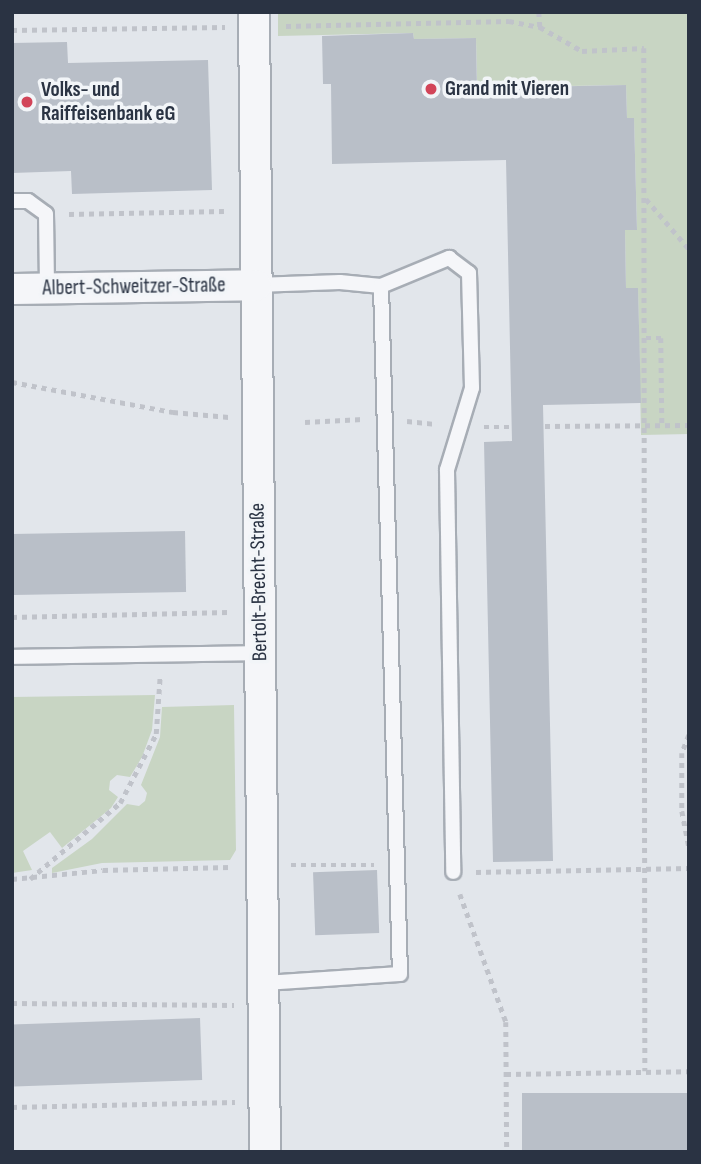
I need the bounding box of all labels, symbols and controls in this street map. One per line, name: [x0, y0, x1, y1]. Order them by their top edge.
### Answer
place label: Grand mit Vieren: [445, 76, 569, 102]
place label: Volks- und Raiffeisenbank eG: [41, 77, 176, 127]
marker: Grand mit Vieren: [423, 81, 439, 97]
marker: Volks- und Raiffeisenbank eG: [19, 94, 35, 110]
street label: Albert-Schweitzer-Straße: [42, 273, 226, 301]
street label: Bertolt-Brecht-Straße: [245, 503, 273, 661]

